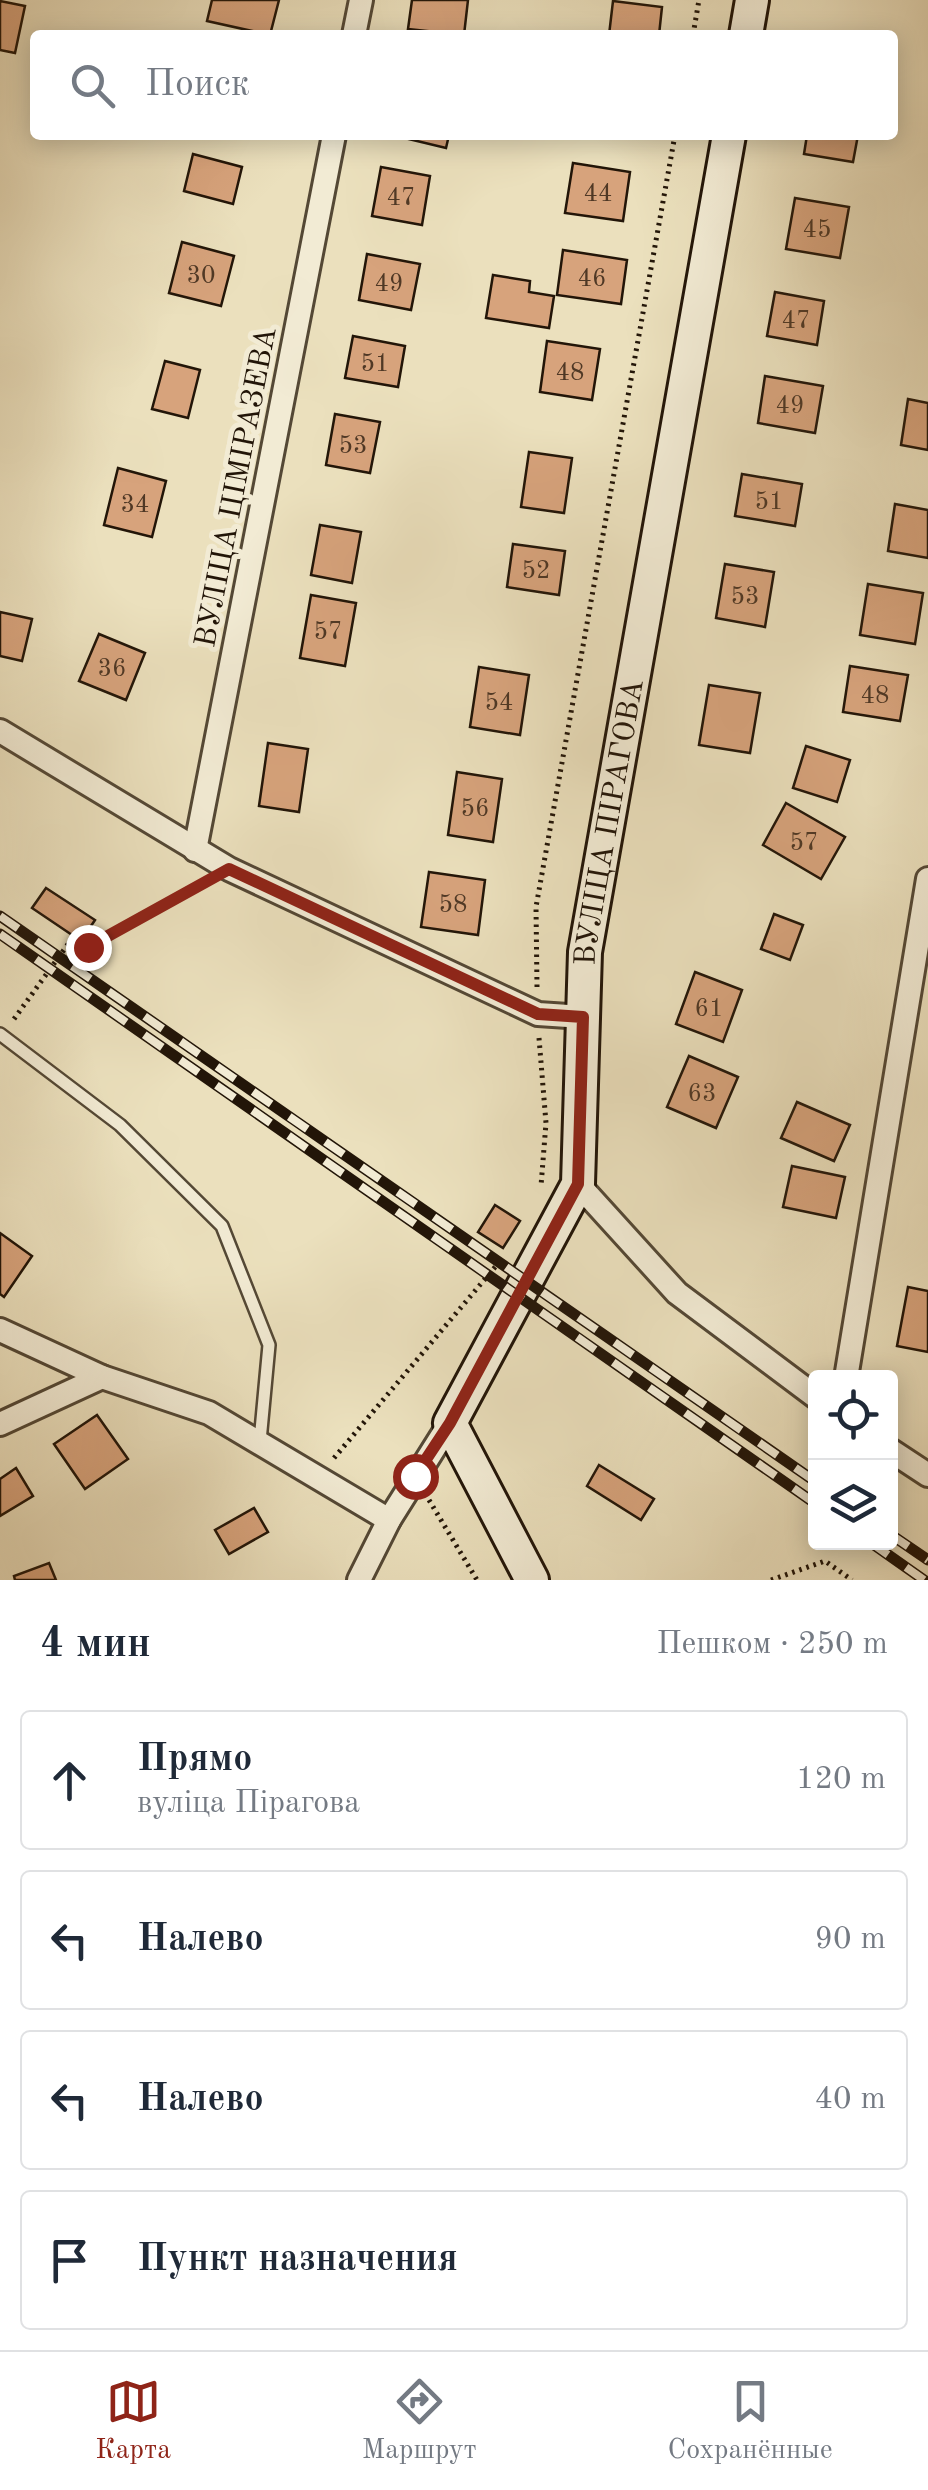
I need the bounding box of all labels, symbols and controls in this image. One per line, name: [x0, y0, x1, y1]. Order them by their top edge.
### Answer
search box: [30, 30, 898, 140]
icon: search: [65, 58, 120, 113]
text: Поиск: [145, 66, 250, 104]
house number: 44: [583, 182, 613, 207]
house number: 47: [386, 186, 416, 211]
house number: 45: [802, 218, 832, 243]
house number: 30: [186, 264, 216, 289]
house number: 46: [577, 267, 607, 292]
house number: 49: [374, 272, 404, 297]
house number: 47: [781, 309, 811, 334]
street label: ВУЛІЦА ЦІМІРАЗЕВА: [191, 325, 283, 650]
house number: 51: [360, 352, 390, 377]
house number: 48: [555, 361, 585, 386]
house number: 49: [775, 394, 805, 419]
house number: 53: [338, 434, 368, 459]
house number: 51: [754, 490, 784, 515]
house number: 34: [120, 493, 150, 518]
house number: 52: [521, 559, 551, 584]
house number: 53: [730, 585, 760, 610]
house number: 57: [313, 620, 343, 645]
house number: 36: [97, 657, 127, 682]
street label: ВУЛІЦА ПІРАГОВА: [572, 677, 650, 966]
house number: 48: [860, 684, 890, 709]
house number: 54: [484, 691, 514, 716]
house number: 56: [460, 797, 490, 822]
house number: 57: [789, 831, 819, 856]
house number: 58: [438, 893, 468, 918]
route end: [66, 925, 112, 971]
house number: 61: [694, 997, 724, 1022]
house number: 63: [687, 1082, 717, 1107]
map controls: [808, 1370, 898, 1550]
button: locate: [808, 1370, 898, 1460]
route start: [393, 1454, 439, 1500]
button: layers: [808, 1460, 898, 1550]
text: 4 мин: [40, 1624, 151, 1666]
text: Пешком · 250 m: [656, 1629, 888, 1661]
text: Прямо: [137, 1741, 252, 1779]
icon: ahead: [42, 1753, 97, 1808]
text: 120 m: [796, 1764, 886, 1796]
text: вуліца Пірагова: [137, 1788, 360, 1820]
icon: left: [42, 1913, 97, 1968]
text: Налево: [137, 1921, 264, 1959]
text: 90 m: [815, 1924, 886, 1956]
icon: left: [42, 2073, 97, 2128]
text: Налево: [137, 2081, 264, 2119]
text: 40 m: [815, 2084, 886, 2116]
icon: arrive: [42, 2233, 97, 2288]
text: Пункт назначения: [137, 2241, 458, 2279]
tab: Карта: [95, 2374, 171, 2469]
tab: Маршрут: [362, 2374, 477, 2469]
tab: Сохранённые: [667, 2374, 833, 2469]

